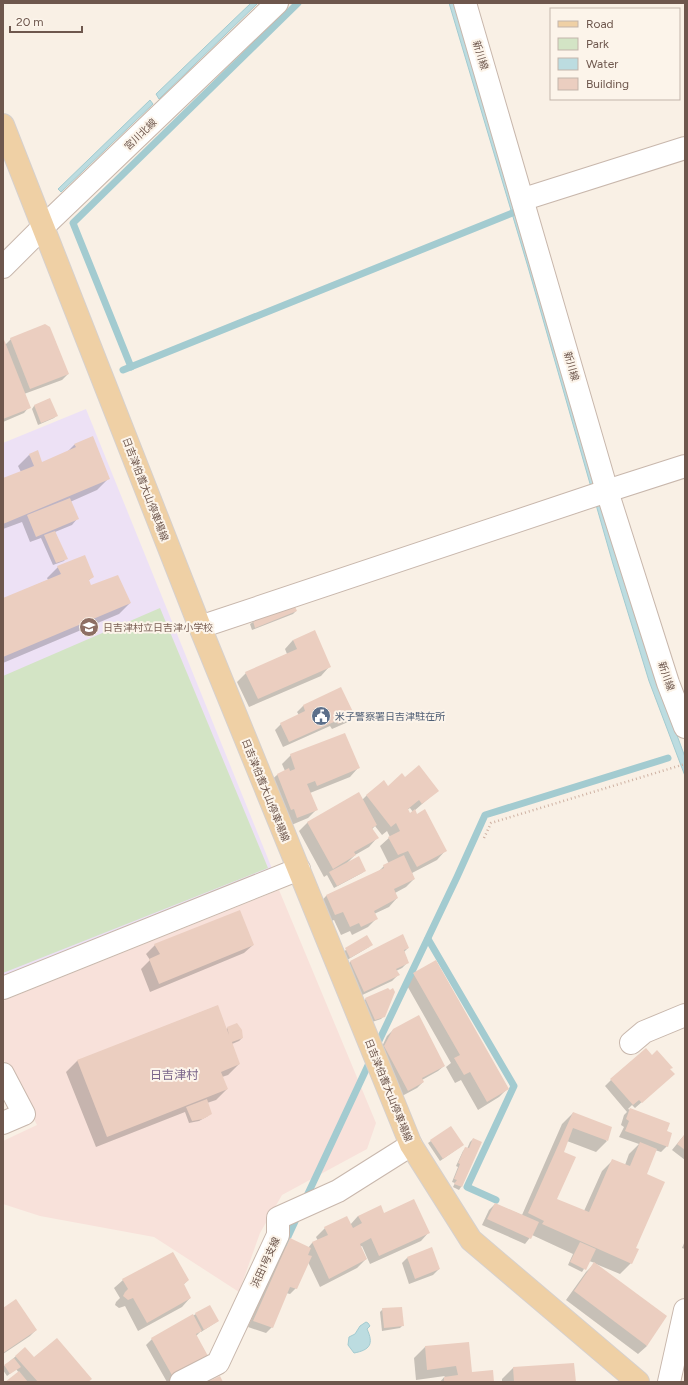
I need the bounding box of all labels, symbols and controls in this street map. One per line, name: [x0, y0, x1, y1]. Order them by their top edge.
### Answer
scale bar: [10, 8, 82, 34]
legend: [550, 8, 680, 100]
text: 20 m: [16, 15, 44, 29]
text: Road: [586, 17, 614, 31]
text: Park: [586, 37, 609, 51]
street label: 新川線: [470, 39, 491, 71]
text: Water: [586, 57, 618, 71]
text: Building: [586, 77, 629, 91]
street label: 宮川北線: [121, 116, 159, 153]
street label: 新川線: [561, 350, 582, 382]
street label: 日吉津伯耆大山停車場線: [120, 436, 171, 543]
school or university icon: 日吉津村立日吉津小学校: [78, 616, 100, 638]
place label: 日吉津村立日吉津小学校: [103, 621, 213, 634]
street label: 新川線: [655, 660, 678, 692]
public building icon: 米子警察署日吉津駐在所: [310, 705, 332, 727]
place label: 米子警察署日吉津駐在所: [335, 710, 445, 723]
street label: 日吉津伯耆大山停車場線: [239, 737, 292, 844]
street label: 日吉津伯耆大山停車場線: [362, 1037, 415, 1144]
district label: 日吉津村: [150, 1068, 199, 1082]
street label: 浜田1号支線: [248, 1235, 283, 1289]

